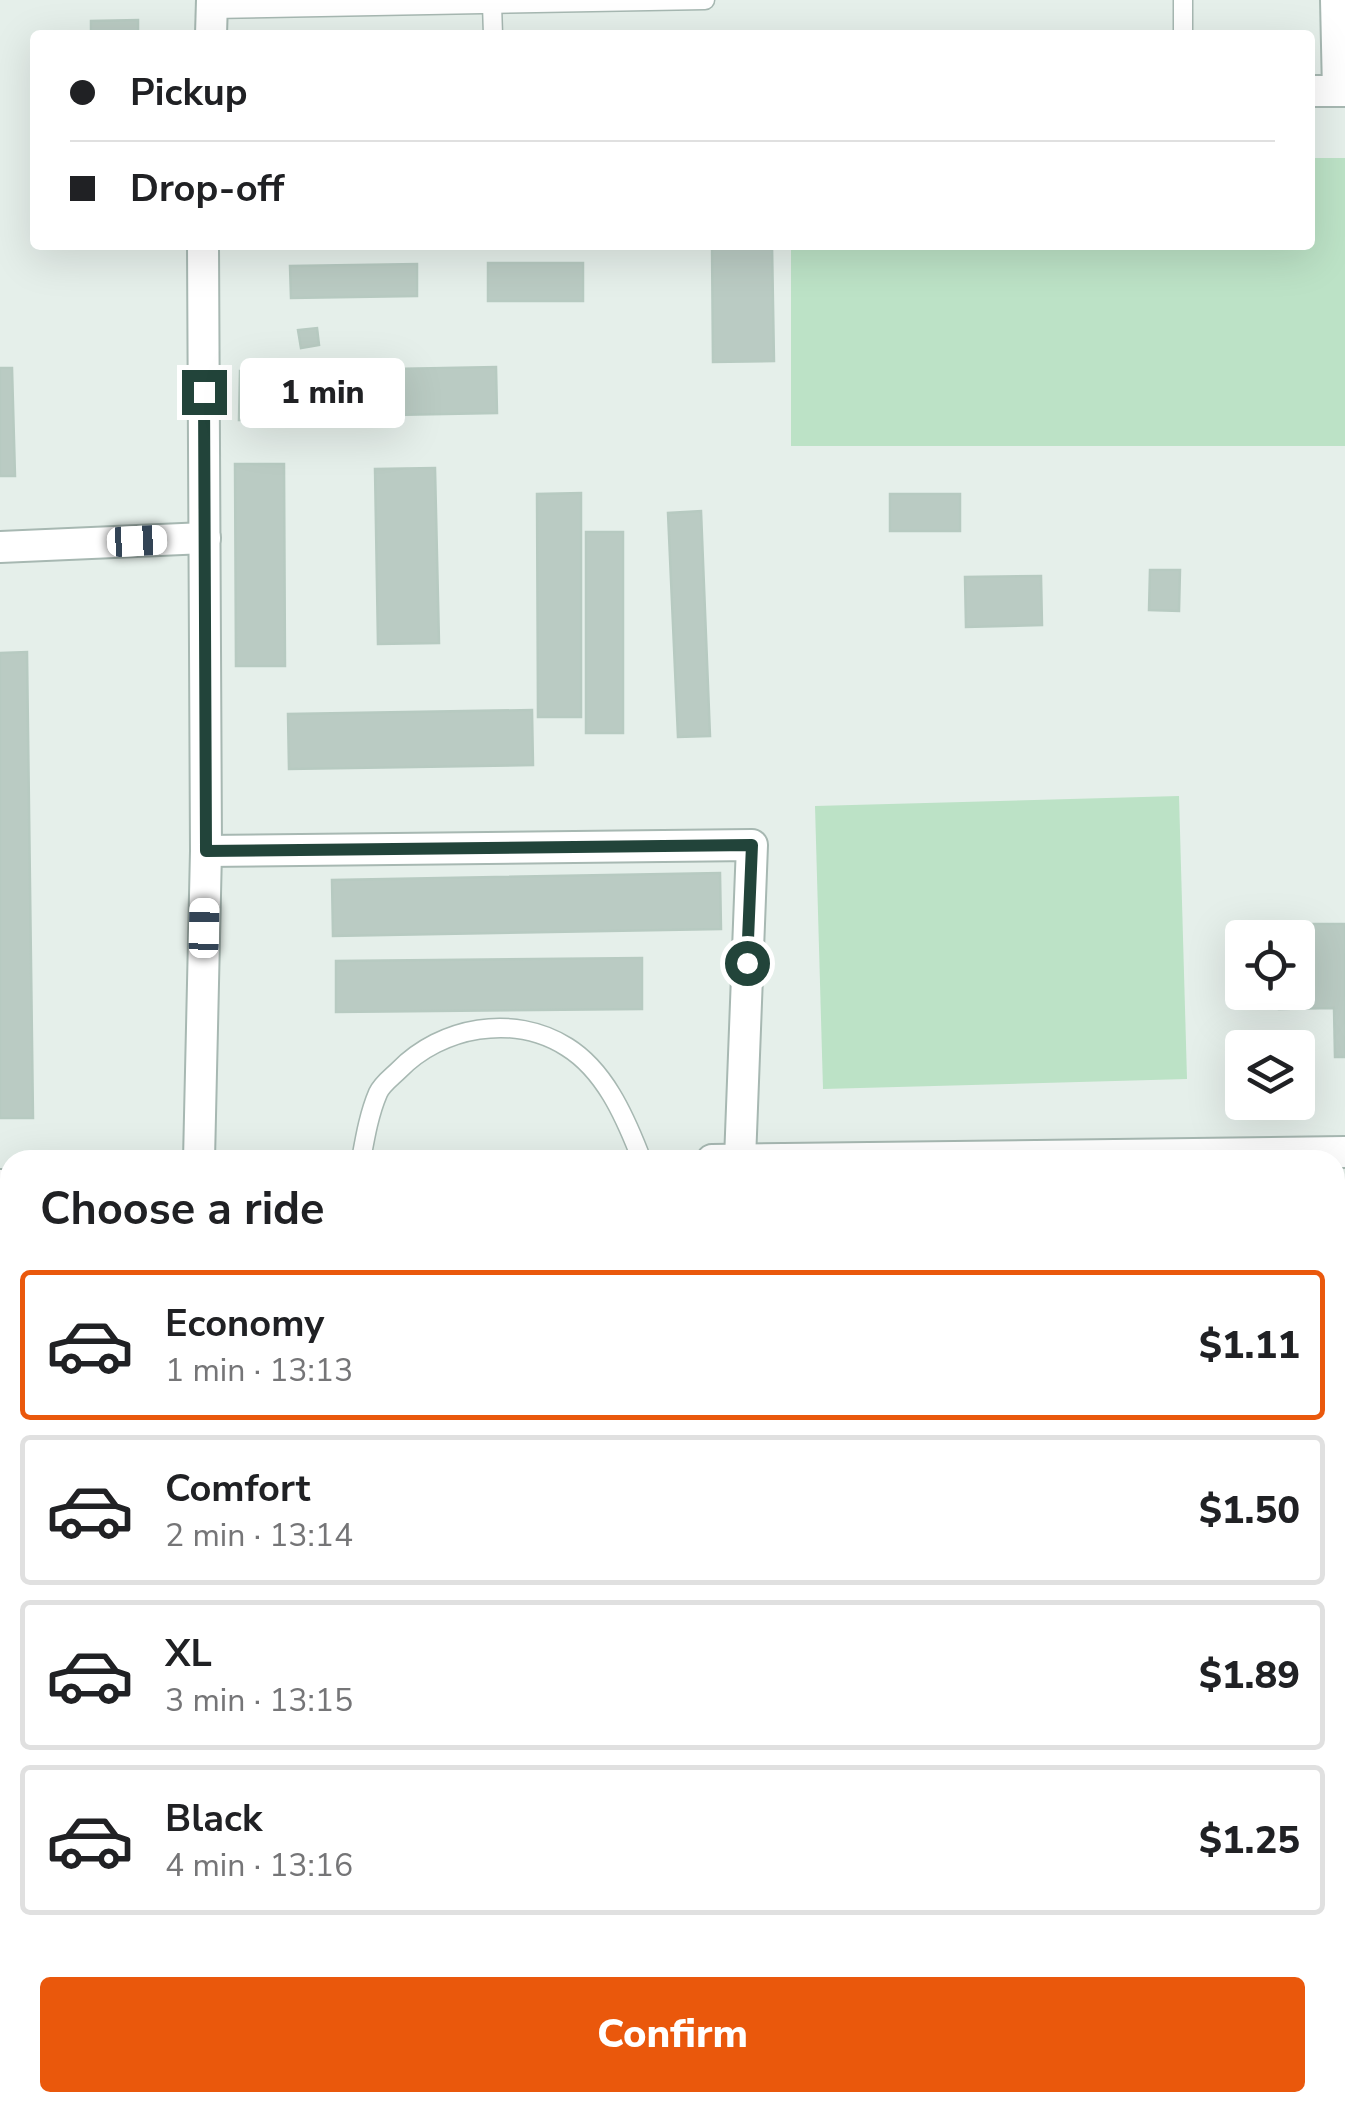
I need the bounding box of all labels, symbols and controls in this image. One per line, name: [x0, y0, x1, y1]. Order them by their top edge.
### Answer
text: Pickup: [130, 67, 248, 118]
text: Drop-off: [130, 163, 284, 214]
callout: 1 min: [239, 357, 404, 427]
route end: [182, 370, 227, 415]
text: 1 min: [280, 371, 365, 414]
car: [106, 524, 168, 558]
car: [188, 898, 220, 958]
map controls: [1225, 920, 1315, 1120]
button: locate: [1225, 920, 1315, 1010]
route start: [725, 941, 770, 986]
button: layers: [1225, 1030, 1315, 1120]
text: Choose a ride: [40, 1179, 325, 1240]
text: Economy: [165, 1298, 324, 1349]
icon: car: [45, 1300, 135, 1390]
text: $1.11: [1199, 1320, 1300, 1371]
text: 1 min · 13:13: [165, 1349, 353, 1392]
text: Comfort: [165, 1463, 310, 1514]
icon: car: [45, 1465, 135, 1555]
text: $1.50: [1199, 1485, 1300, 1536]
text: 2 min · 13:14: [165, 1514, 353, 1557]
text: XL: [165, 1628, 212, 1679]
icon: car: [45, 1630, 135, 1720]
text: $1.89: [1199, 1650, 1300, 1701]
text: 3 min · 13:15: [165, 1679, 353, 1722]
text: Black: [165, 1793, 262, 1844]
icon: car: [45, 1795, 135, 1885]
text: $1.25: [1199, 1815, 1300, 1866]
text: 4 min · 13:16: [165, 1844, 353, 1887]
button: Confirm: [40, 1977, 1305, 2092]

